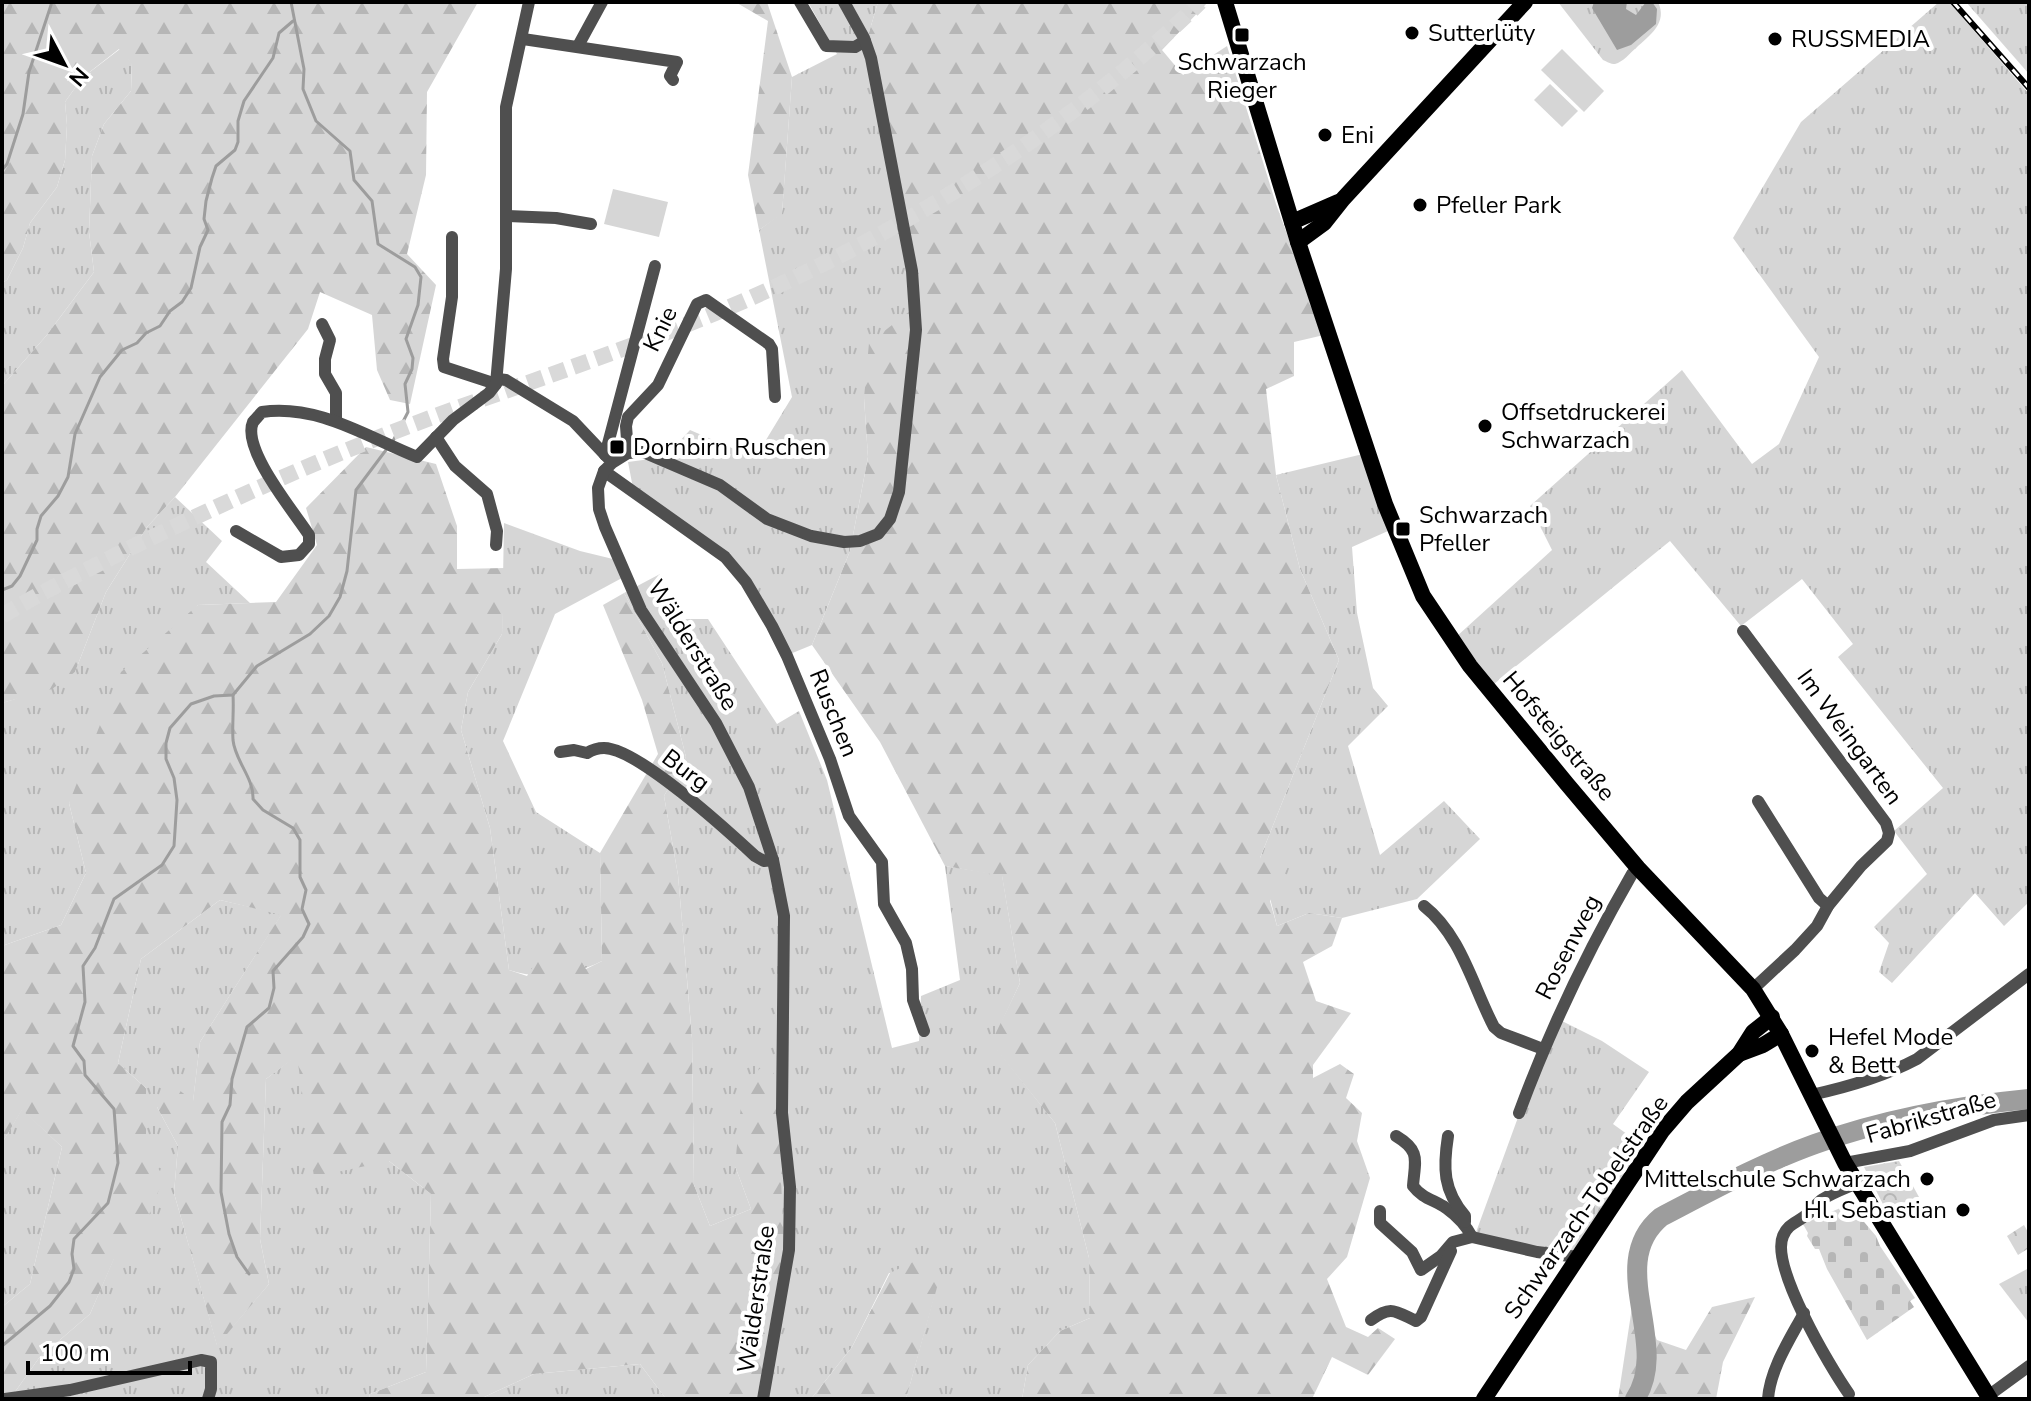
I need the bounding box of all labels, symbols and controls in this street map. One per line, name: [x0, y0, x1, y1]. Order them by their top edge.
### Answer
place label: Sutterlüty: [1428, 17, 1536, 49]
place label: RUSSMEDIA: [1791, 23, 1931, 55]
north arrow: [24, 24, 104, 104]
marker: Sutterlüty: [1403, 24, 1421, 42]
marker: Schwarzach Rieger: [1233, 26, 1251, 44]
marker: RUSSMEDIA: [1766, 30, 1784, 48]
place label: Schwarzach Rieger: [1177, 46, 1307, 106]
text: N: [62, 60, 95, 93]
place label: Eni: [1341, 119, 1374, 151]
marker: Eni: [1316, 126, 1334, 144]
place label: Pfeller Park: [1436, 189, 1562, 221]
marker: Pfeller Park: [1411, 196, 1429, 214]
street label: Knie: [635, 301, 685, 357]
place label: Offsetdruckerei Schwarzach: [1501, 396, 1666, 456]
marker: Offsetdruckerei Schwarzach: [1476, 417, 1494, 435]
place label: Dornbirn Ruschen: [633, 431, 827, 463]
marker: Dornbirn Ruschen: [608, 438, 626, 456]
place label: Schwarzach Pfeller: [1419, 499, 1548, 559]
marker: Schwarzach Pfeller: [1394, 520, 1412, 538]
street label: Wälderstraße: [640, 574, 746, 716]
street label: Im Weingarten: [1790, 663, 1910, 811]
street label: Ruschen: [802, 664, 866, 762]
street label: Hofsteigstraße: [1495, 664, 1623, 808]
street label: Burg: [656, 742, 716, 798]
street label: Rosenweg: [1528, 889, 1608, 1005]
place label: Hefel Mode & Bett: [1828, 1021, 1953, 1081]
marker: Hefel Mode & Bett: [1803, 1042, 1821, 1060]
street label: Fabrikstraße: [1862, 1083, 2000, 1151]
street label: Schwarzach-Tobelstraße: [1496, 1089, 1676, 1325]
place label: Mittelschule Schwarzach: [1644, 1163, 1911, 1195]
marker: Mittelschule Schwarzach: [1918, 1170, 1936, 1188]
place label: Hl. Sebastian: [1804, 1194, 1947, 1226]
marker: Hl. Sebastian: [1954, 1201, 1972, 1219]
street label: Wälderstraße: [730, 1223, 782, 1375]
scale bar: [28, 1325, 190, 1375]
text: 100 m: [40, 1337, 110, 1369]

